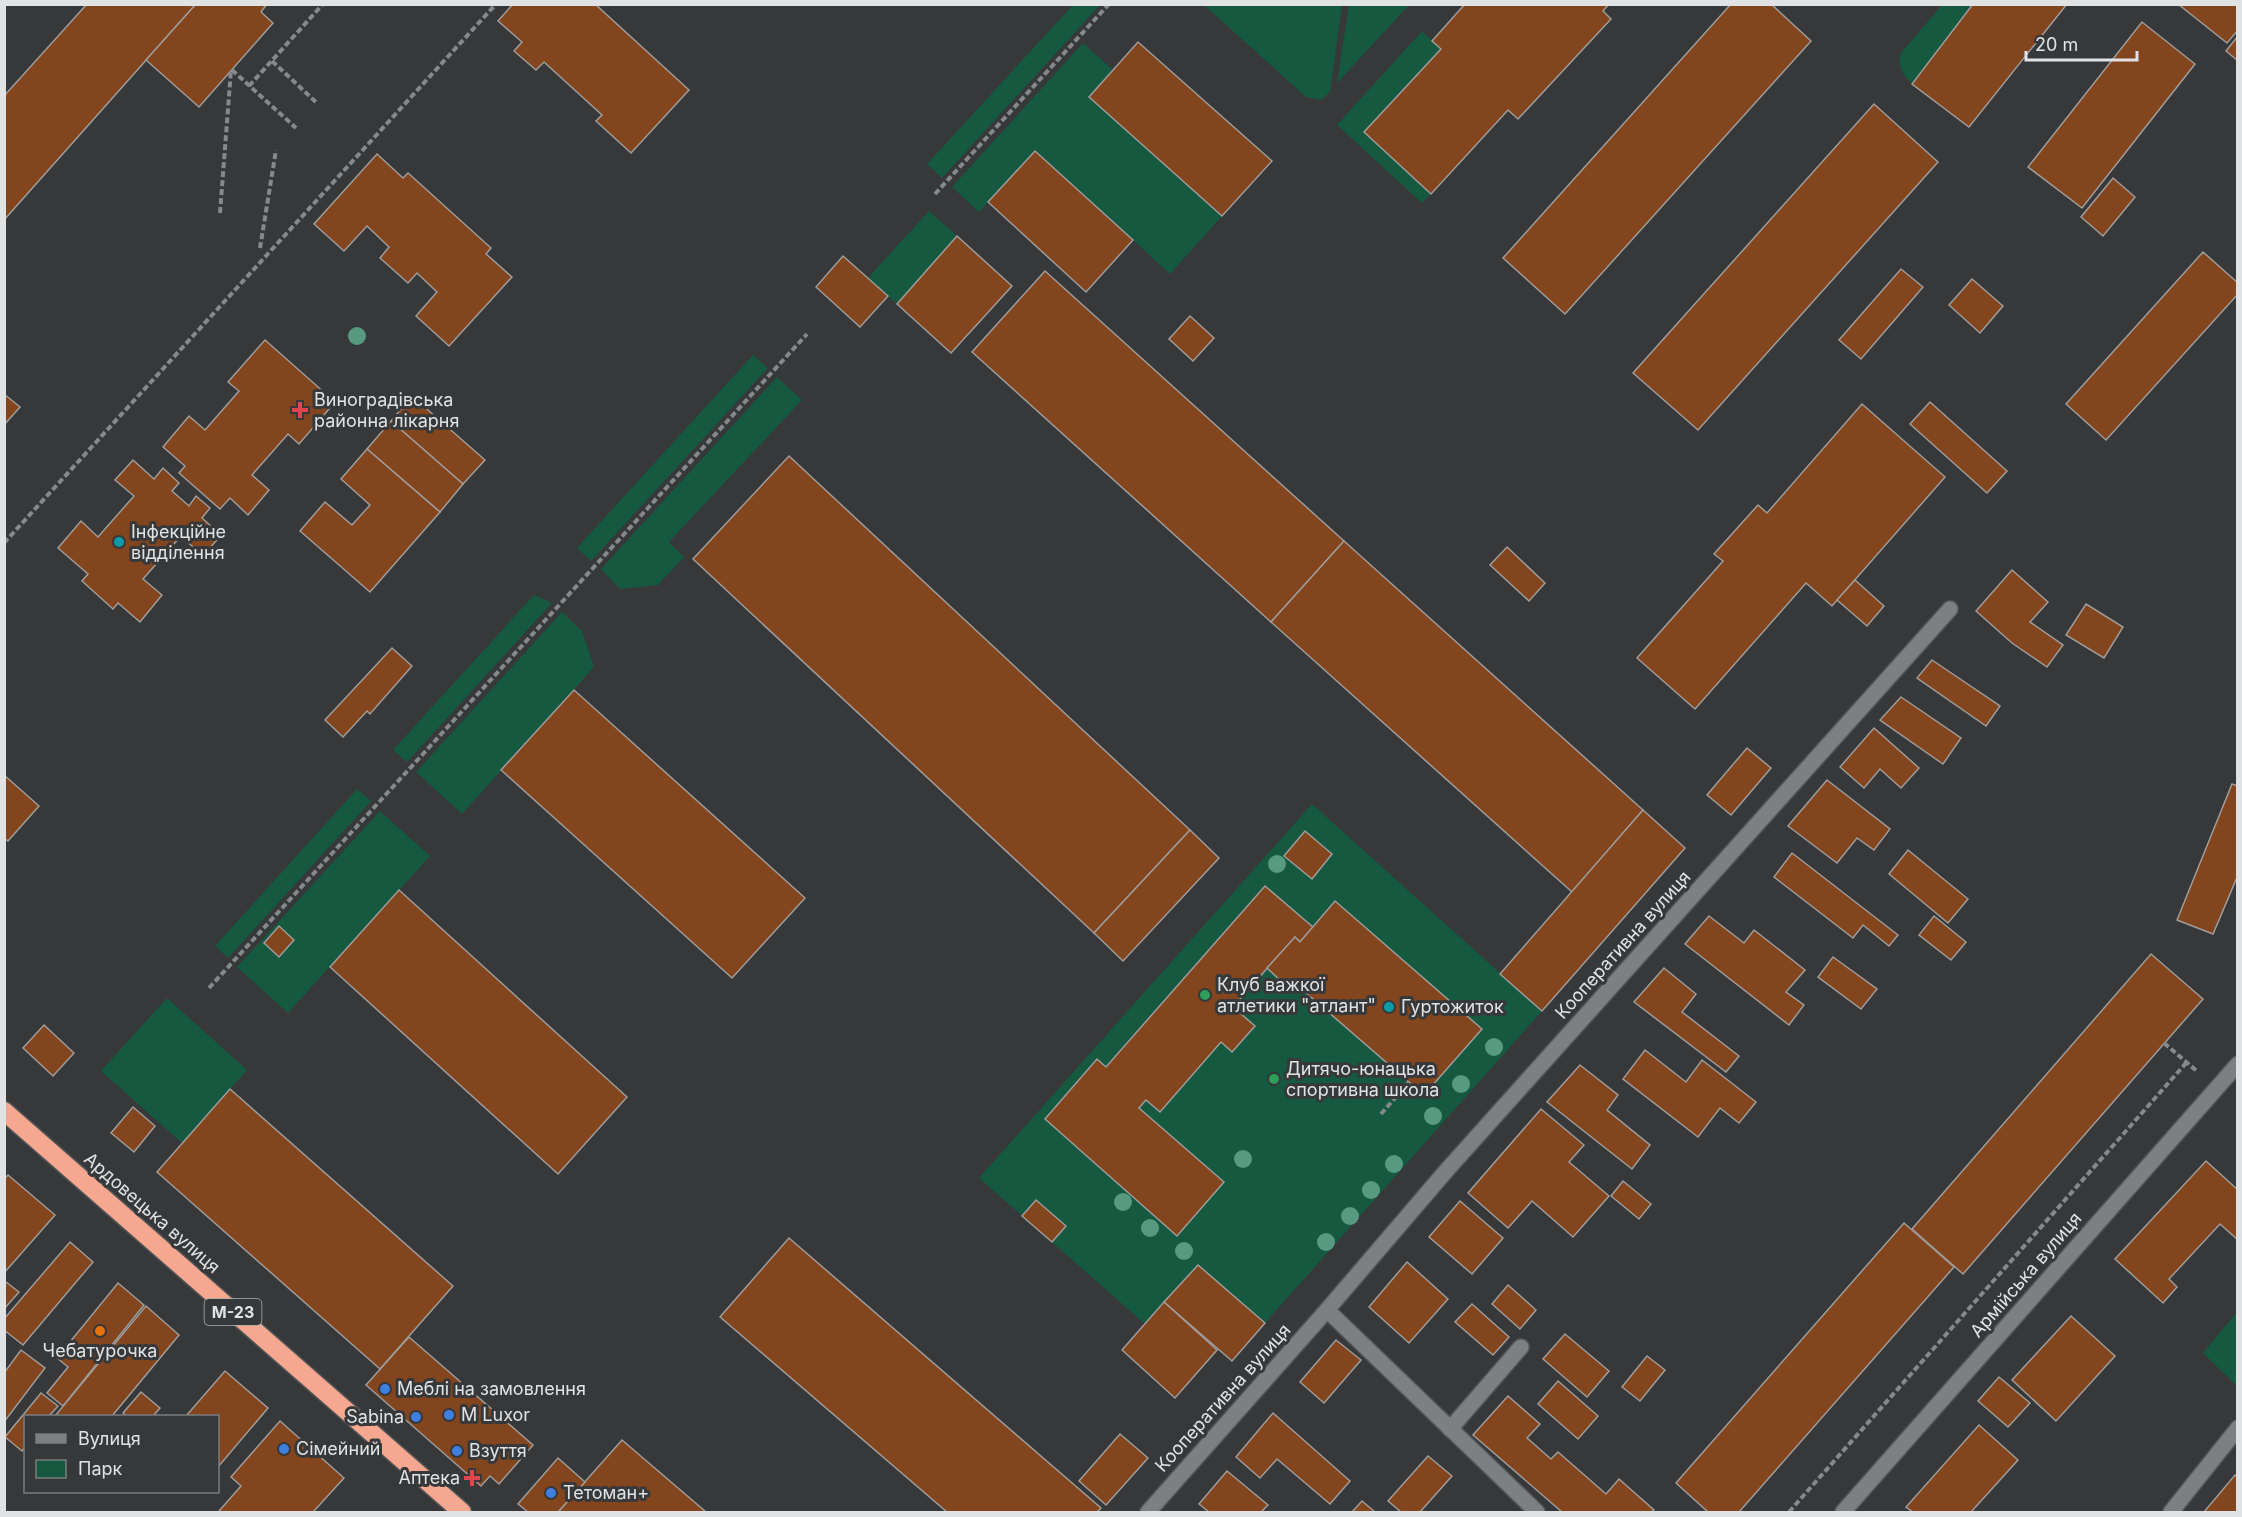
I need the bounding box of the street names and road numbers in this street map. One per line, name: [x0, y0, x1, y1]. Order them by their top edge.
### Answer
street label: Кооперативна вулиця: [1551, 866, 1695, 1023]
street label: Ардовецька вулиця: [80, 1148, 225, 1277]
street label: Армійська вулиця: [1966, 1208, 2086, 1341]
road number: М-23: [204, 1299, 262, 1325]
street label: Кооперативна вулиця: [1151, 1319, 1295, 1476]

